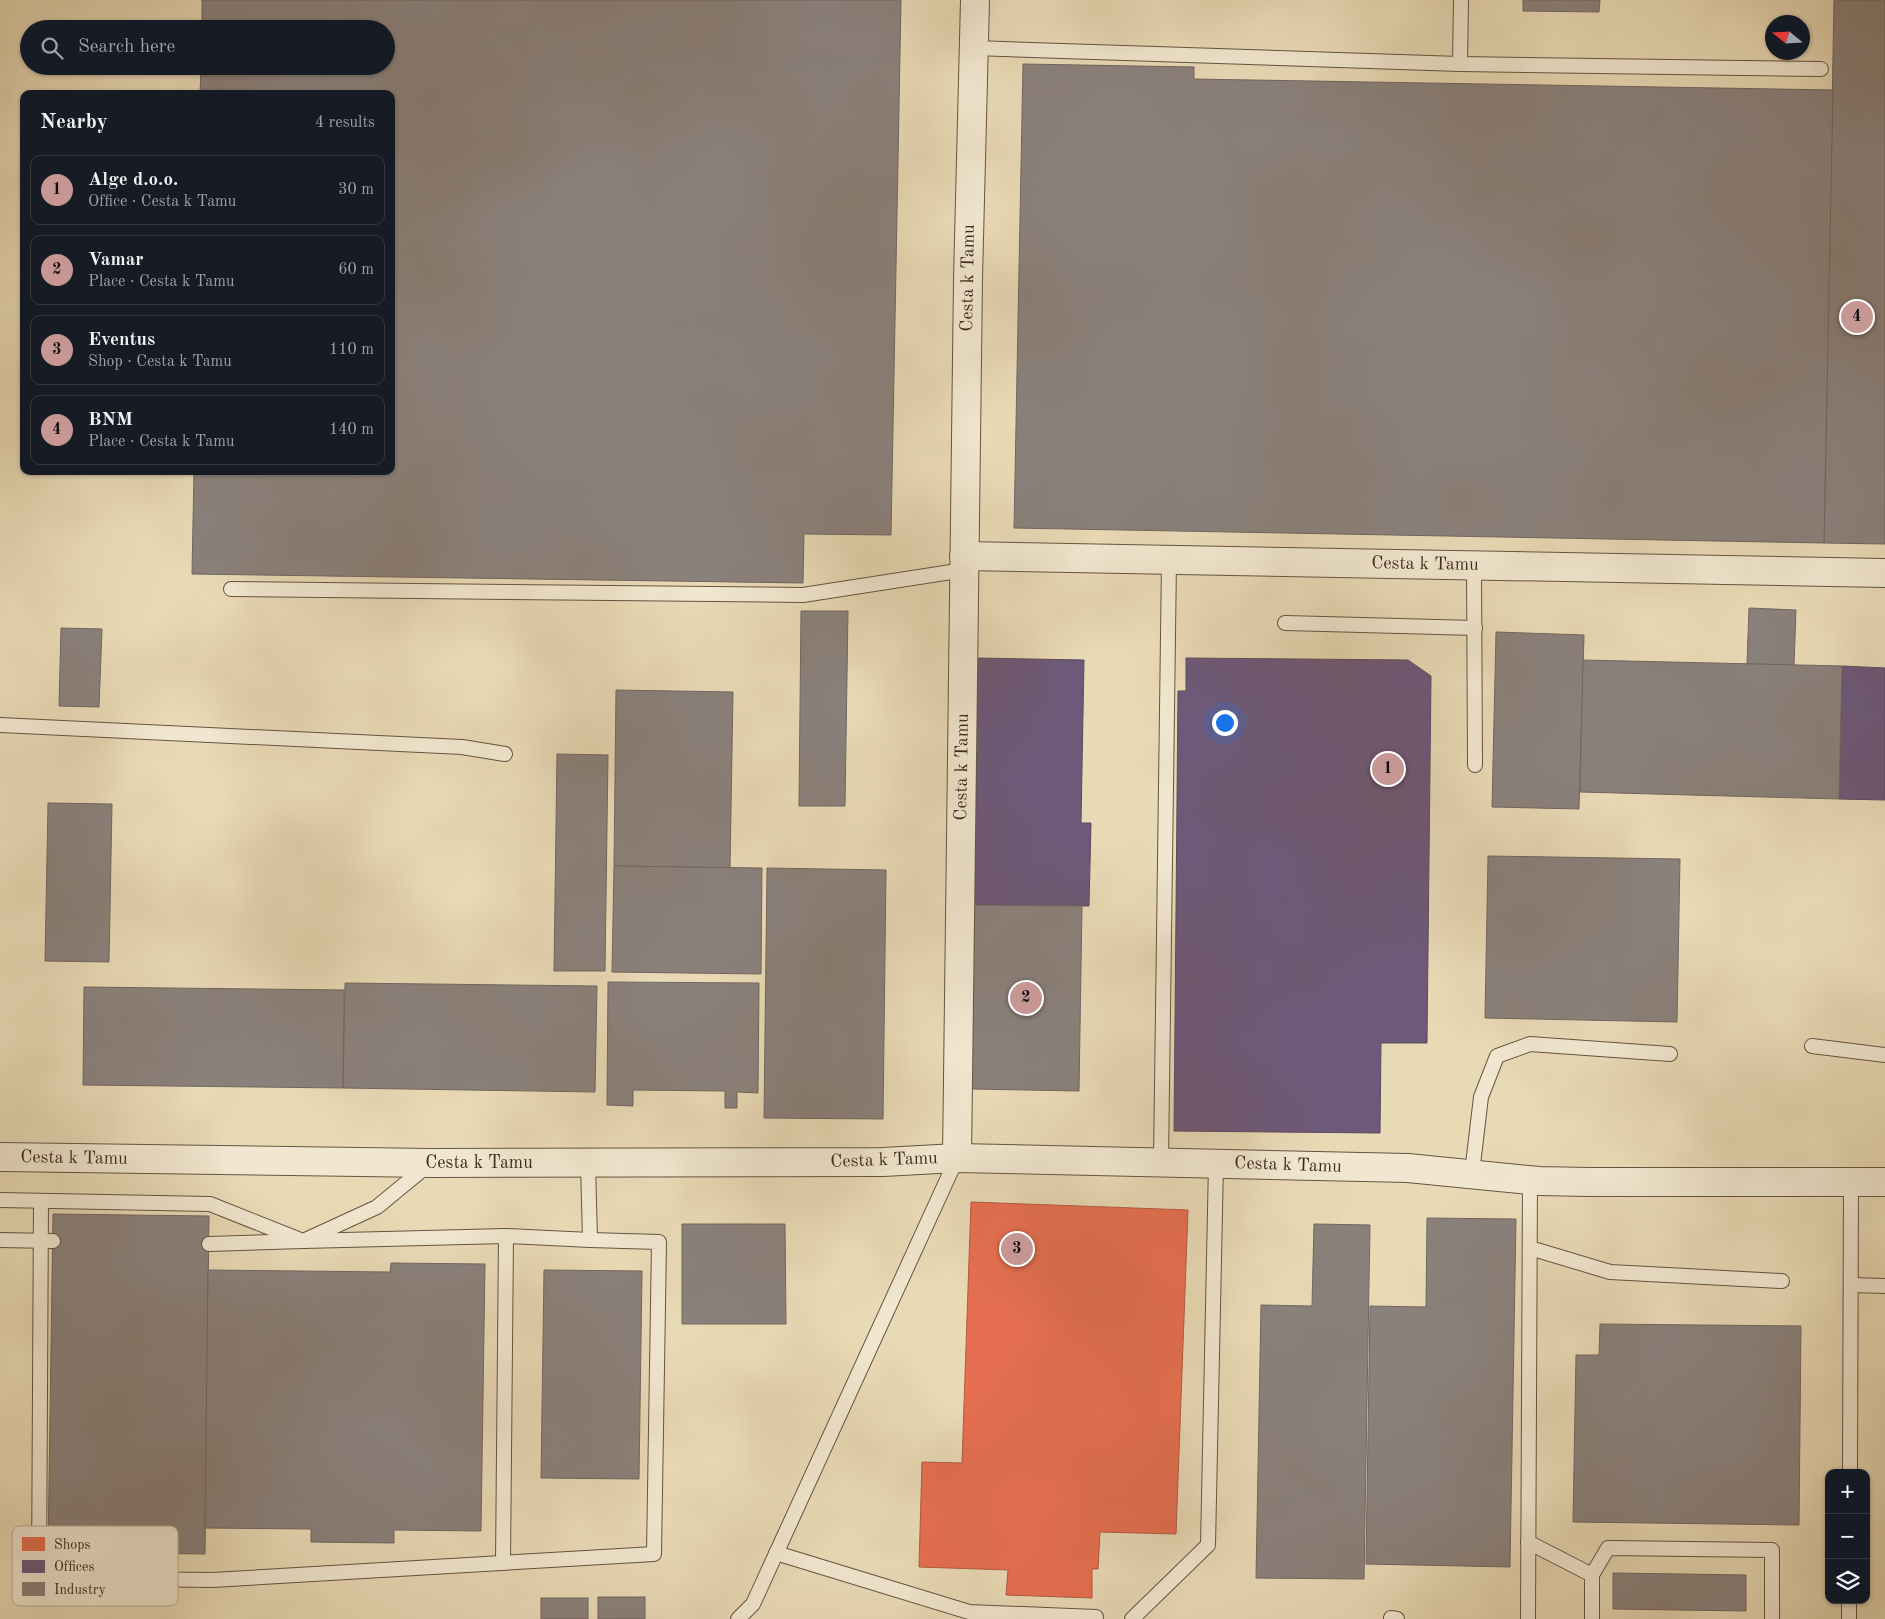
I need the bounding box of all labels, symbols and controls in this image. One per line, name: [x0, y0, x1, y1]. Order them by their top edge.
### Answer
north arrow: [1765, 15, 1810, 60]
search box: [20, 20, 395, 75]
icon: search: [38, 34, 66, 62]
text: Search here: [78, 38, 175, 57]
text: Nearby: [40, 112, 108, 133]
text: 4 results: [315, 115, 375, 131]
text: Alge d.o.o.: [88, 171, 178, 190]
text: 1: [52, 182, 62, 198]
text: 30 m: [338, 182, 374, 198]
text: Office · Cesta k Tamu: [88, 194, 236, 210]
street label: Cesta k Tamu: [958, 224, 978, 332]
text: Vamar: [88, 251, 144, 270]
text: 2: [52, 262, 62, 278]
text: 60 m: [338, 262, 374, 278]
text: Place · Cesta k Tamu: [88, 274, 234, 290]
pin: 4: [1841, 298, 1873, 336]
text: Eventus: [88, 331, 155, 350]
text: 3: [52, 342, 62, 358]
text: 110 m: [329, 342, 374, 358]
text: Shop · Cesta k Tamu: [88, 354, 232, 370]
text: BNM: [88, 411, 133, 430]
text: 4: [52, 422, 62, 438]
text: 140 m: [329, 422, 374, 438]
text: Place · Cesta k Tamu: [88, 434, 234, 450]
street label: Cesta k Tamu: [1371, 554, 1479, 574]
your location: [1212, 710, 1238, 736]
street label: Cesta k Tamu: [952, 713, 972, 821]
pin: 1: [1372, 750, 1404, 788]
pin: 2: [1010, 979, 1042, 1017]
street label: Cesta k Tamu: [20, 1148, 128, 1168]
street label: Cesta k Tamu: [830, 1149, 938, 1171]
street label: Cesta k Tamu: [425, 1154, 533, 1172]
street label: Cesta k Tamu: [1234, 1154, 1342, 1176]
pin: 3: [1001, 1230, 1033, 1268]
map controls: [1825, 1469, 1870, 1604]
button: +: [1825, 1469, 1870, 1514]
button: −: [1825, 1514, 1870, 1559]
legend: [12, 1526, 178, 1606]
text: Shops: [54, 1538, 91, 1552]
button: layers: [1825, 1559, 1870, 1604]
text: Offices: [54, 1560, 94, 1574]
text: Industry: [54, 1583, 107, 1597]

